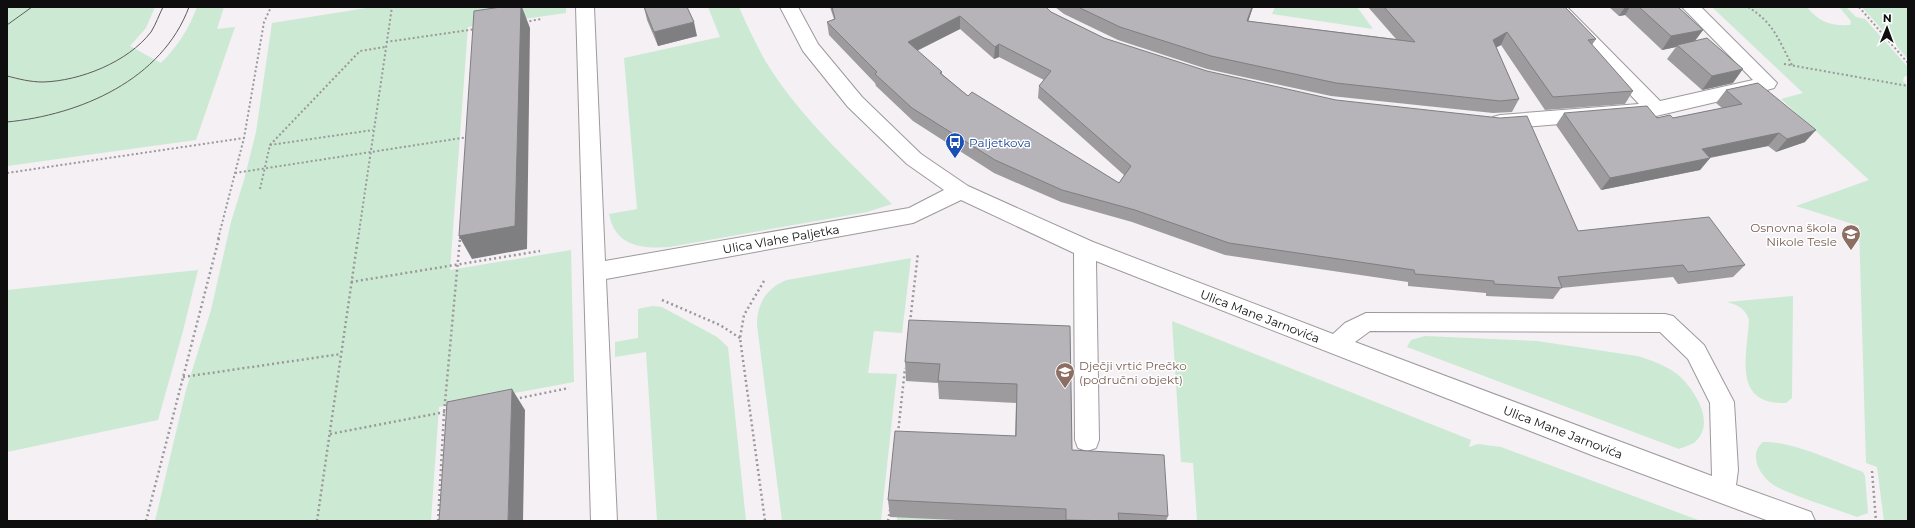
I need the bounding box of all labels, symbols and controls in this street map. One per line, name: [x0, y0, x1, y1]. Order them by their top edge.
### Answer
north arrow: [1867, 8, 1907, 48]
text: N: [1883, 11, 1892, 25]
bus stop icon: Paljetkova: [944, 131, 966, 159]
place label: Paljetkova: [969, 135, 1031, 150]
place label: Osnovna škola Nikole Tesle: [1750, 220, 1837, 249]
street label: Ulica Vlahe Paljetka: [721, 221, 841, 257]
school or university icon: Osnovna škola Nikole Tesle: [1840, 223, 1862, 251]
street label: Ulica Mane Jarnovića: [1198, 286, 1322, 346]
place label: Dječji vrtić Prečko (područni objekt): [1079, 358, 1187, 387]
school or university icon: Dječji vrtić Prečko (područni objekt): [1054, 361, 1076, 389]
street label: Ulica Mane Jarnovića: [1501, 402, 1625, 462]

